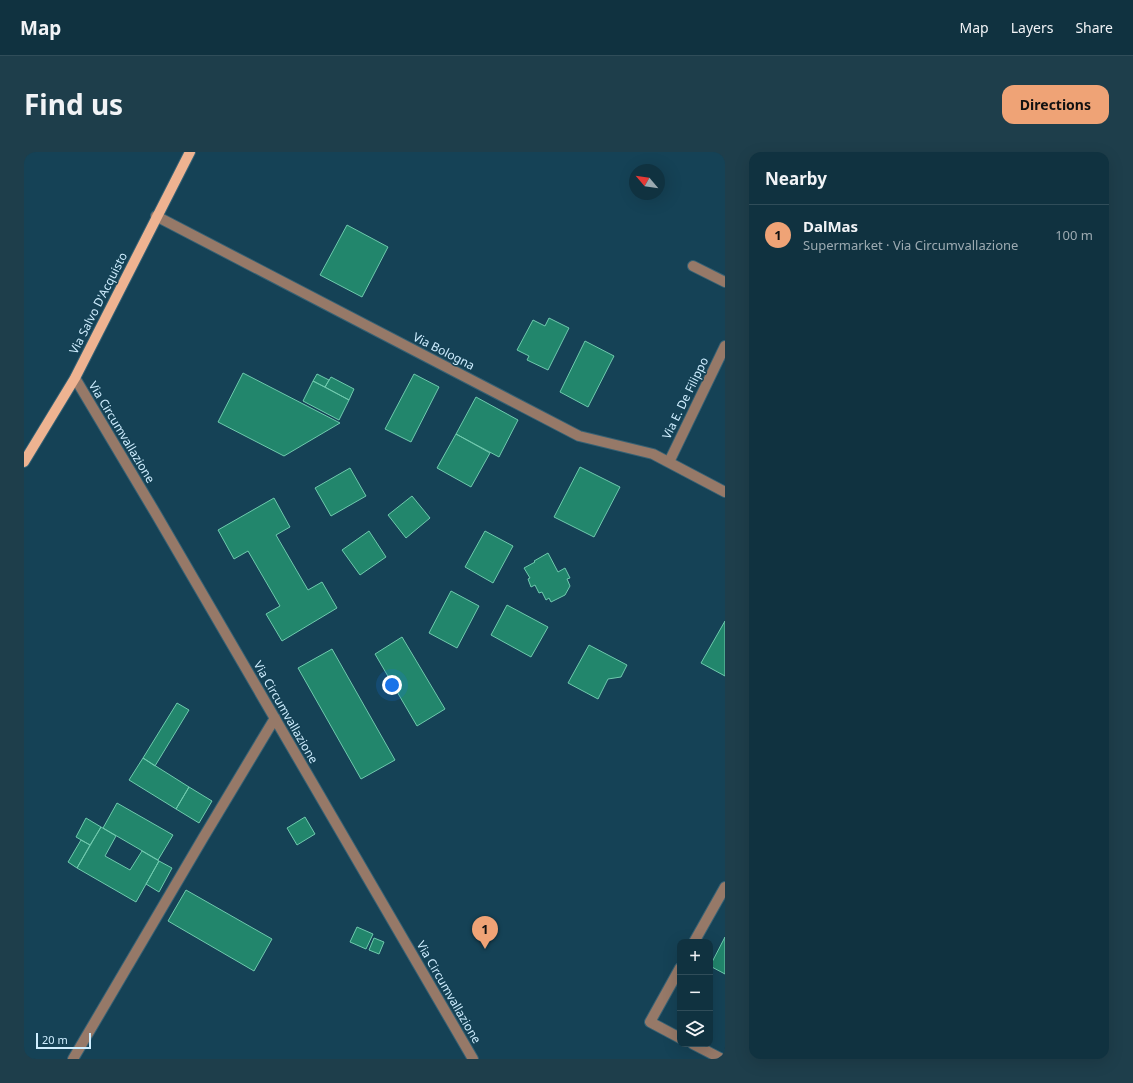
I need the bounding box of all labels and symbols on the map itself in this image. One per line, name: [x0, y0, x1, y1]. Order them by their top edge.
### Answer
north arrow: [629, 164, 665, 200]
street label: Via Salvo D'Acquisto: [65, 249, 131, 357]
street label: Via Bologna: [410, 328, 478, 374]
street label: Via E. De Filippo: [658, 354, 712, 442]
street label: Via Circumvallazione: [85, 378, 159, 486]
street label: Via Circumvallazione: [250, 658, 322, 767]
your location: [382, 675, 402, 695]
pin: 1: [472, 916, 498, 949]
street label: Via Circumvallazione: [413, 938, 485, 1047]
scale bar: [36, 1031, 91, 1050]

